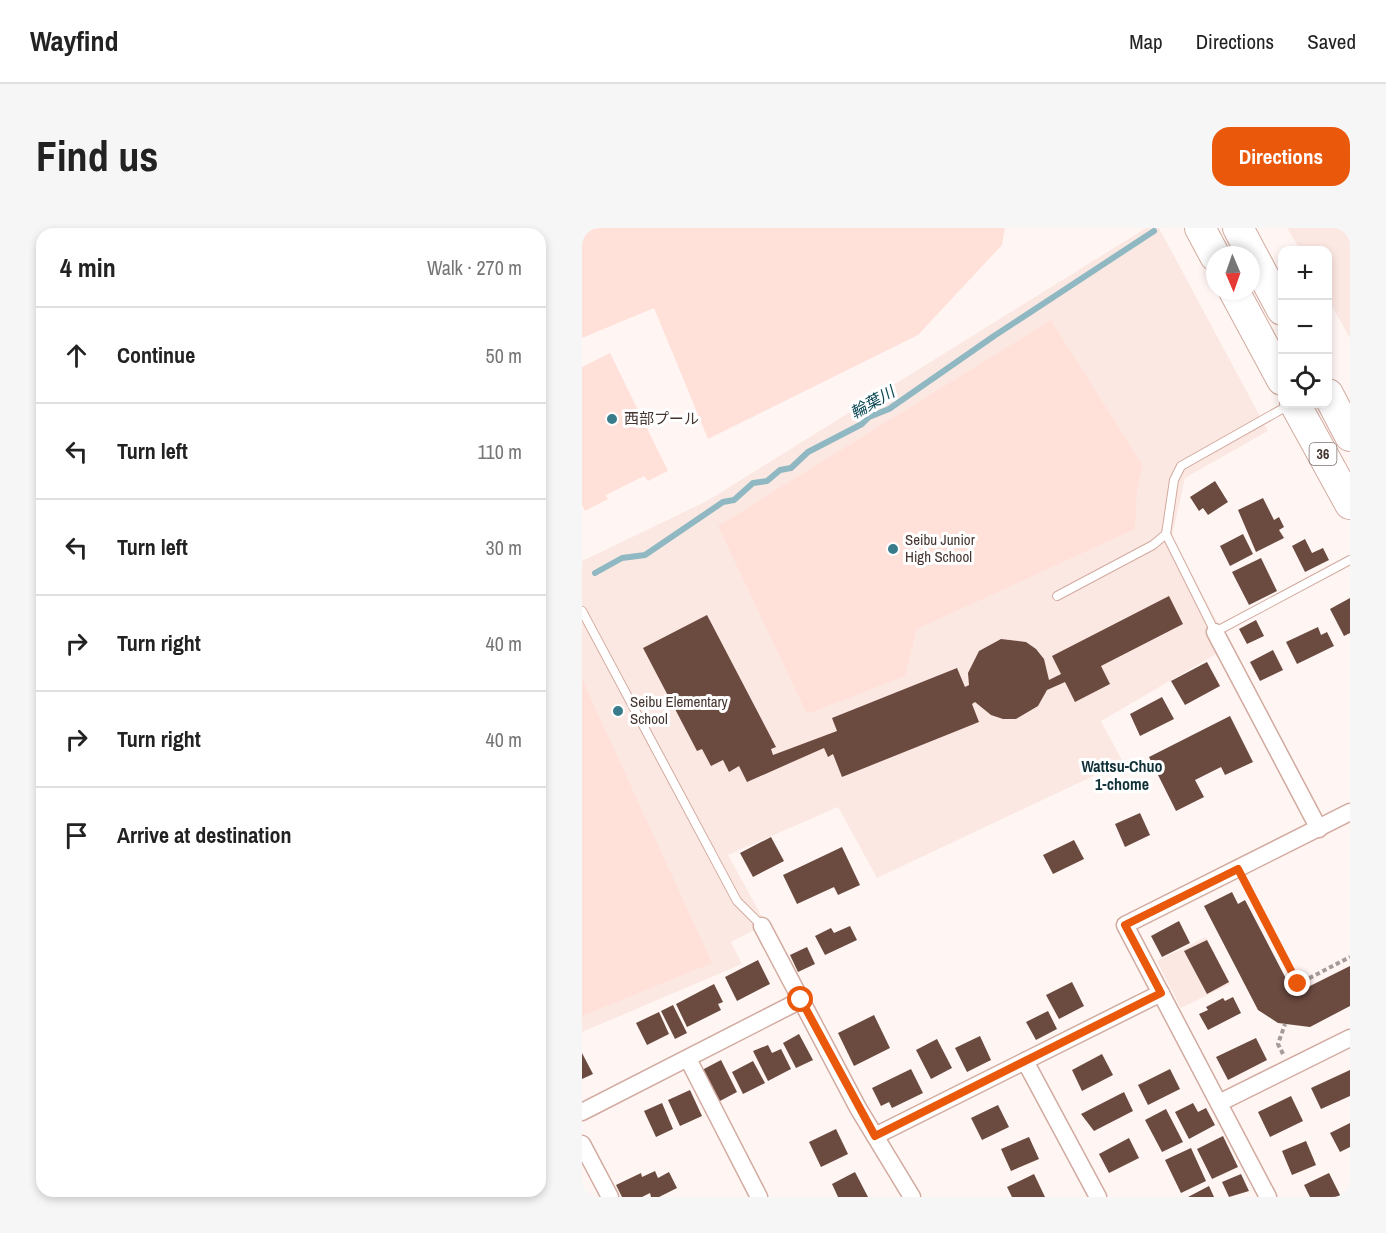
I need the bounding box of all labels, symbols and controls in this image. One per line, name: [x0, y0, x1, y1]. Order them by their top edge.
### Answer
text: Wayfind: [30, 22, 118, 60]
text: Map: [1129, 27, 1163, 56]
text: Directions: [1196, 27, 1274, 56]
text: Saved: [1307, 27, 1356, 56]
button: Directions: [1212, 127, 1350, 186]
text: Find us: [36, 128, 158, 184]
north arrow: [1206, 246, 1260, 300]
map controls: [1278, 246, 1332, 408]
button: +: [1278, 246, 1332, 300]
text: 4 min: [60, 250, 116, 285]
text: Walk · 270 m: [427, 254, 522, 281]
button: −: [1278, 300, 1332, 354]
icon: ahead: [60, 339, 93, 372]
text: Continue: [117, 340, 195, 370]
text: 50 m: [486, 342, 522, 369]
button: locate: [1278, 354, 1332, 408]
water label: 輪葉川: [846, 379, 900, 424]
place label: 西部プール: [624, 408, 699, 429]
marker: 西部プール: [605, 412, 619, 426]
icon: left: [60, 435, 93, 468]
text: Turn left: [117, 436, 188, 466]
text: 110 m: [478, 438, 522, 465]
road number: 36: [1310, 443, 1336, 465]
place label: Seibu Junior High School: [905, 529, 975, 567]
icon: left: [60, 531, 93, 564]
text: Turn left: [117, 532, 188, 562]
text: 30 m: [486, 534, 522, 561]
marker: Seibu Junior High School: [886, 542, 900, 556]
icon: right: [60, 627, 93, 660]
text: Turn right: [117, 628, 201, 658]
text: 40 m: [486, 630, 522, 657]
place label: Seibu Elementary School: [630, 691, 729, 729]
marker: Seibu Elementary School: [611, 704, 625, 718]
icon: right: [60, 723, 93, 756]
text: Turn right: [117, 724, 201, 754]
text: 40 m: [486, 726, 522, 753]
district label: Wattsu-Chuo 1-chome: [1081, 755, 1163, 795]
icon: arrive: [60, 819, 93, 852]
text: Arrive at destination: [117, 820, 291, 850]
route end: [1284, 970, 1310, 996]
route start: [787, 986, 813, 1012]

